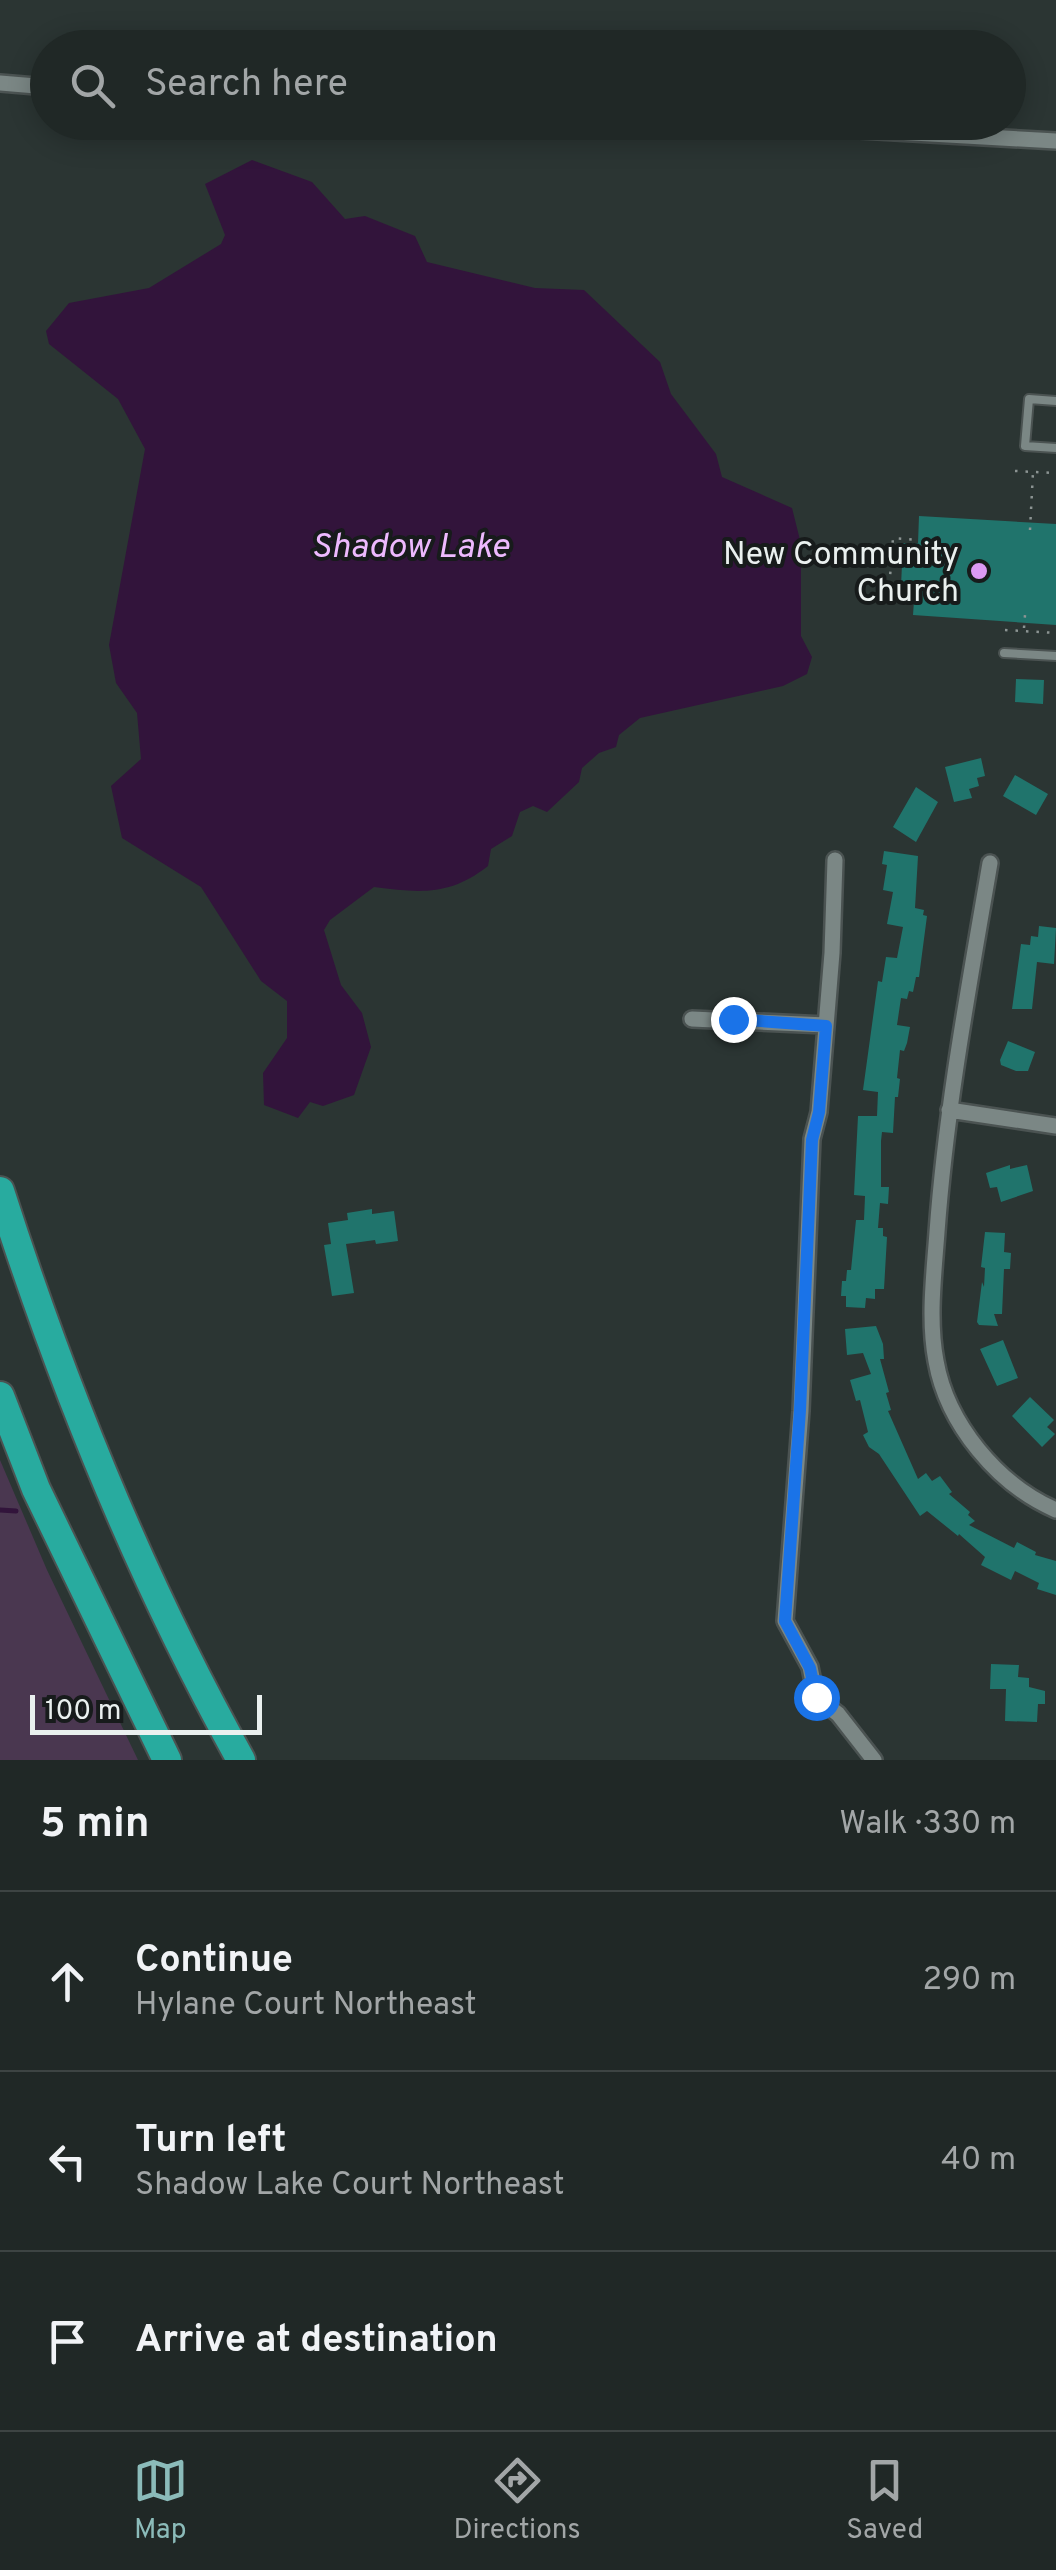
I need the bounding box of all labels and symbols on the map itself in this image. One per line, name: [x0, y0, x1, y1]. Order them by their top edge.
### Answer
water label: Shadow Lake: [311, 526, 510, 570]
place label: New Community Church: [723, 536, 959, 613]
marker: New Community Church: [968, 560, 990, 582]
route end: [711, 997, 757, 1043]
route start: [794, 1675, 840, 1721]
scale bar: [30, 1690, 262, 1734]

